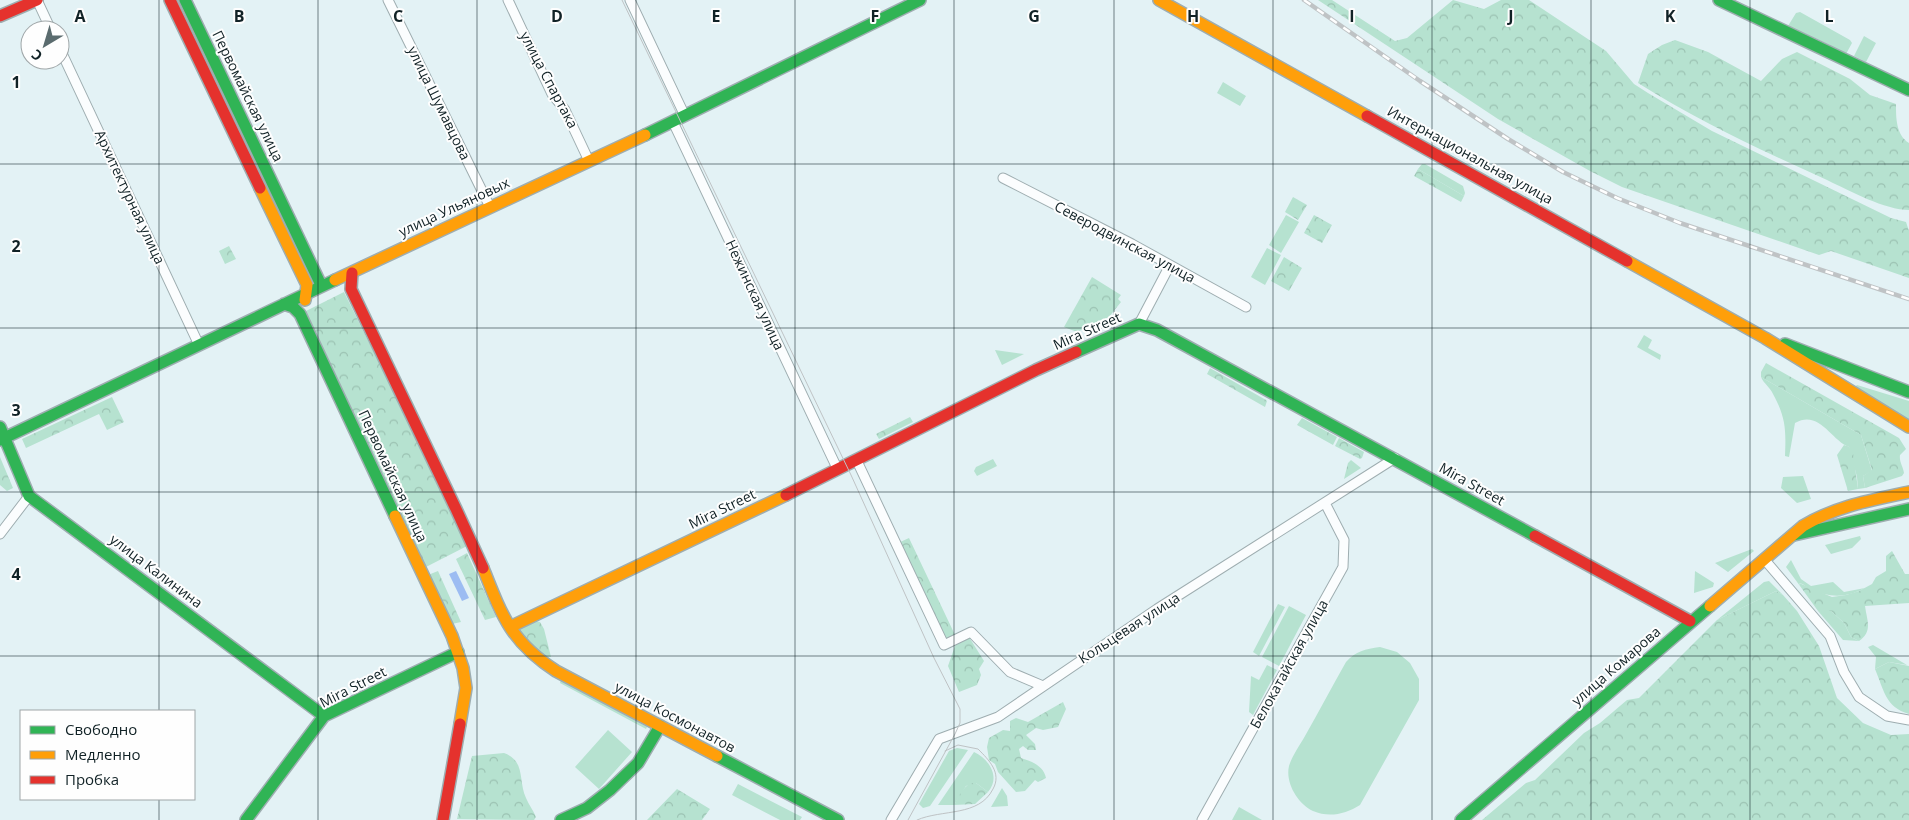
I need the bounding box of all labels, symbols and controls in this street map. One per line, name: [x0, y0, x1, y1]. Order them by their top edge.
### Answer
text: A: [74, 5, 86, 27]
text: B: [234, 5, 244, 27]
text: C: [393, 5, 403, 27]
text: D: [551, 5, 563, 27]
text: E: [712, 5, 721, 27]
text: F: [871, 5, 879, 27]
text: G: [1028, 5, 1040, 27]
text: H: [1187, 5, 1199, 27]
text: I: [1349, 5, 1355, 27]
text: J: [1506, 5, 1514, 27]
text: K: [1665, 5, 1676, 27]
text: L: [1824, 5, 1834, 27]
north arrow: [20, 20, 70, 70]
street label: Первомайская улица: [208, 27, 288, 164]
street label: улица Спартака: [516, 28, 583, 132]
street label: улица Шумавцова: [404, 43, 475, 163]
text: С: [27, 45, 46, 66]
text: 1: [11, 71, 21, 93]
street label: Интернациональная улица: [1384, 101, 1556, 208]
street label: Архитектурная улица: [91, 127, 170, 267]
street label: улица Ульяновых: [395, 172, 513, 241]
street label: Северодвинская улица: [1051, 196, 1199, 287]
text: 2: [11, 235, 21, 257]
street label: Нежинская улица: [722, 236, 789, 353]
street label: Mira Street: [1050, 307, 1124, 354]
text: 3: [11, 399, 21, 421]
street label: Первомайская улица: [354, 407, 432, 545]
street label: Mira Street: [1436, 458, 1508, 509]
street label: Mira Street: [685, 484, 758, 533]
street label: улица Калинина: [106, 529, 207, 612]
text: 4: [11, 563, 21, 585]
street label: Кольцевая улица: [1074, 588, 1183, 668]
street label: Белокатайская улица: [1245, 596, 1332, 732]
street label: улица Комарова: [1567, 622, 1664, 710]
street label: Mira Street: [316, 662, 389, 711]
street label: улица Космонавтов: [612, 677, 739, 756]
legend: [20, 710, 195, 800]
text: Свободно: [65, 719, 137, 739]
text: Медленно: [65, 744, 141, 764]
text: Пробка: [65, 769, 119, 789]

